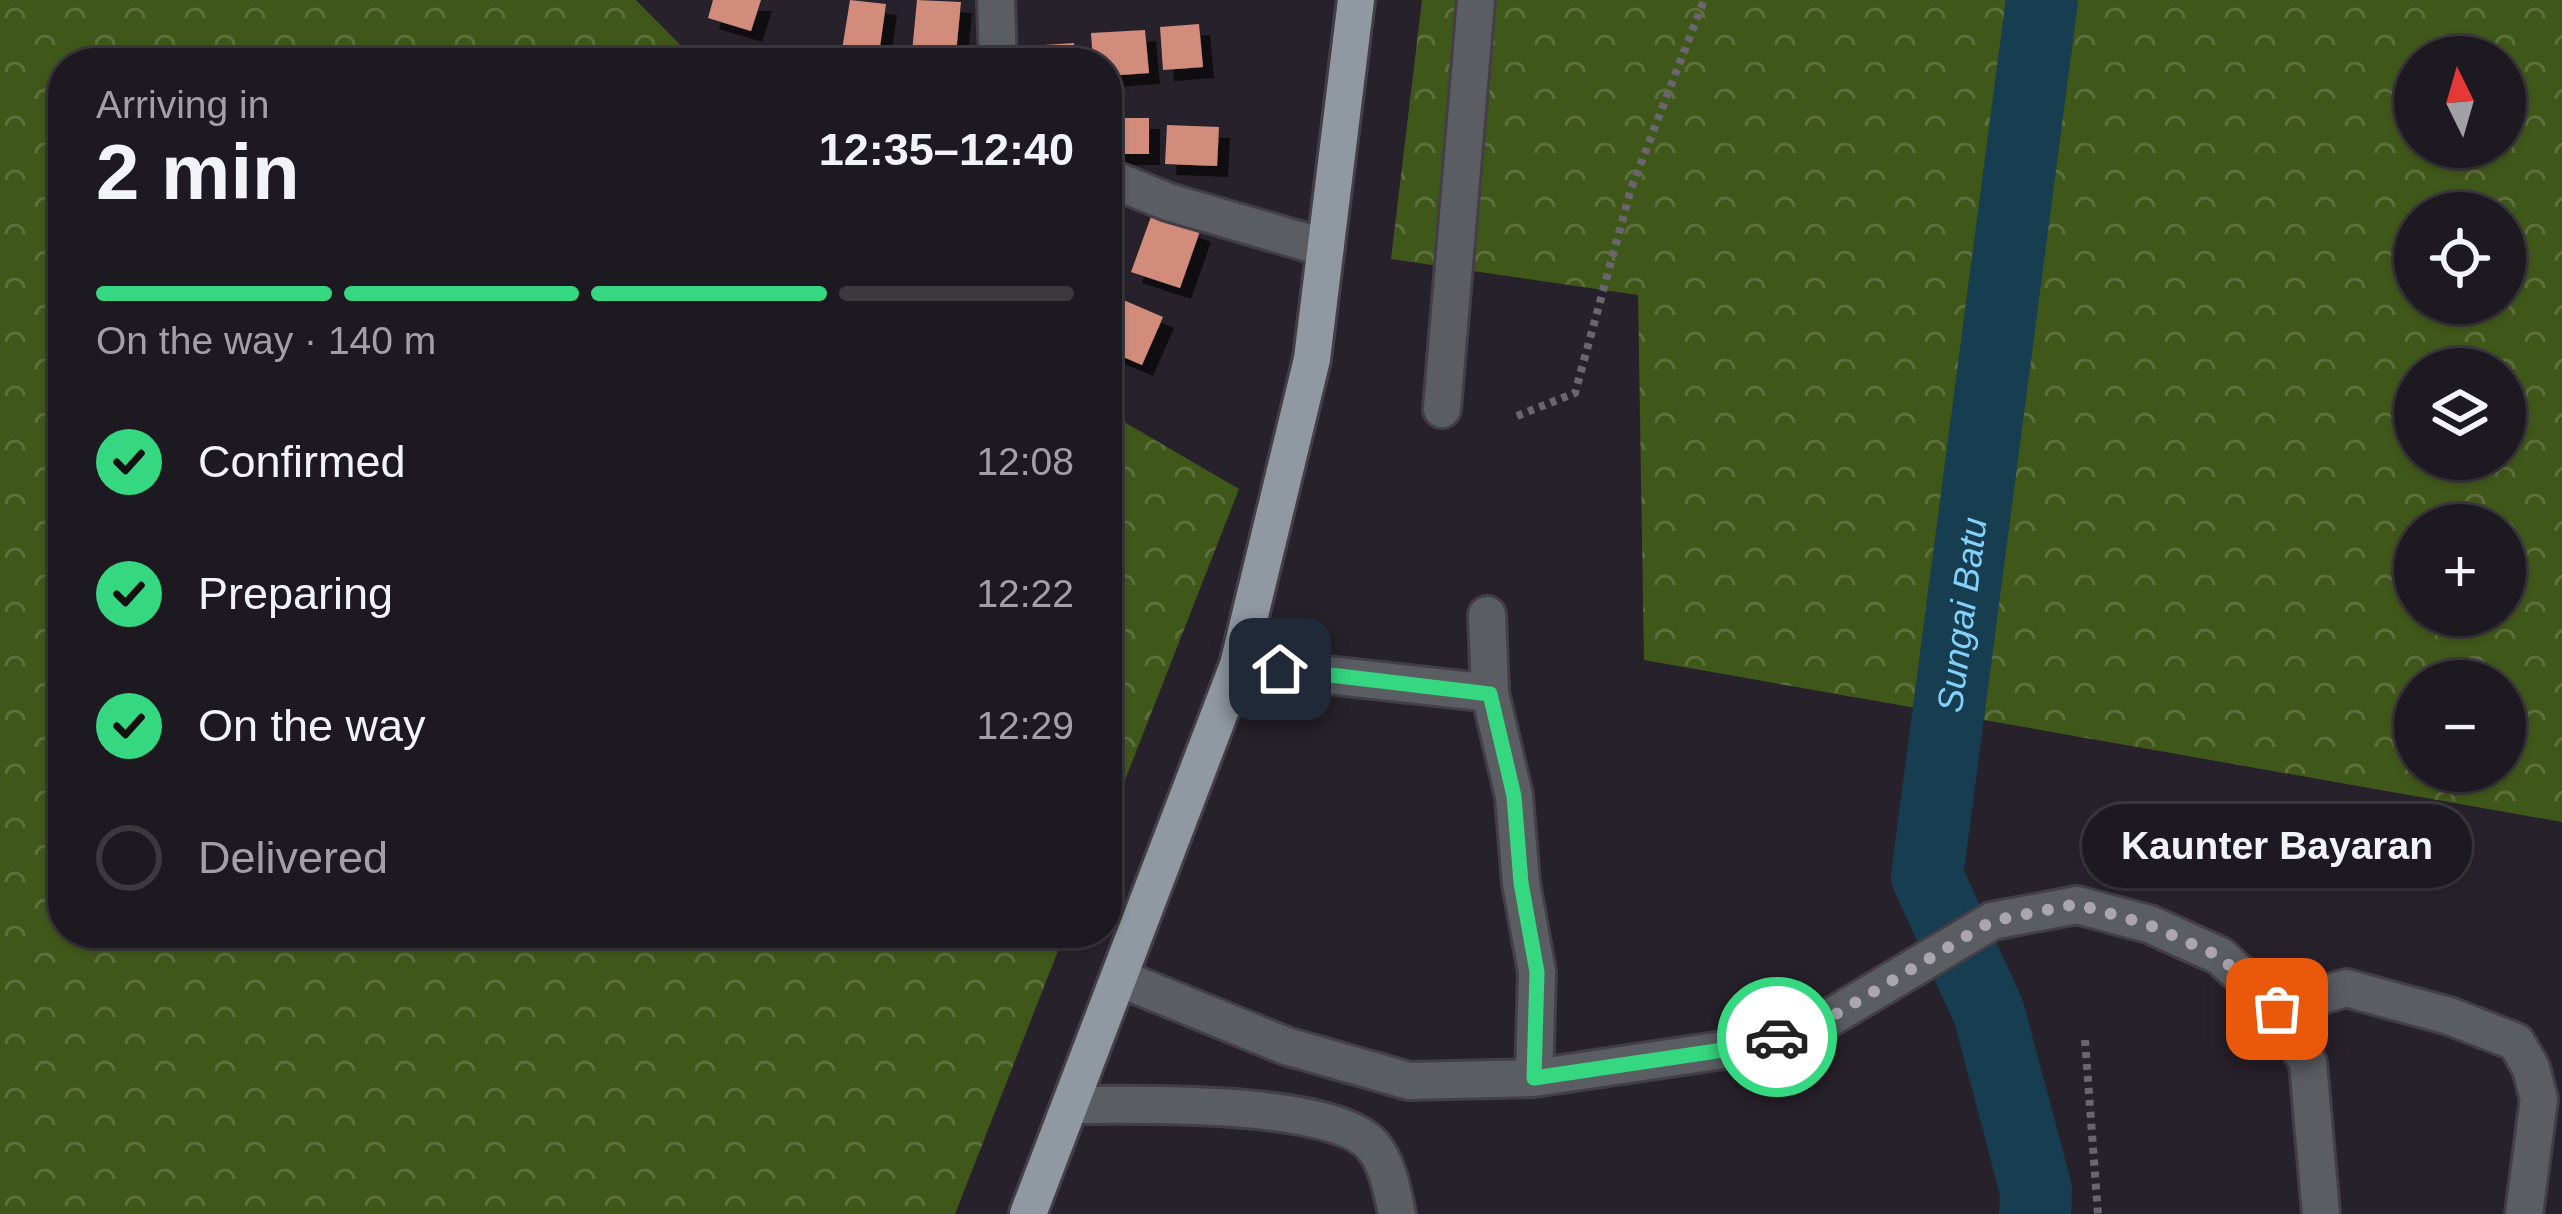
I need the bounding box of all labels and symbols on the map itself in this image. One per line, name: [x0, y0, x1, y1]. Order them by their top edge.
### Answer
north arrow: [2394, 36, 2526, 168]
water label: Sungai Batu: [1929, 515, 1995, 715]
pin: [1229, 618, 1331, 720]
callout: Kaunter Bayaran: [2082, 805, 2472, 889]
pin: [2226, 958, 2328, 1060]
courier: [1717, 977, 1837, 1097]

